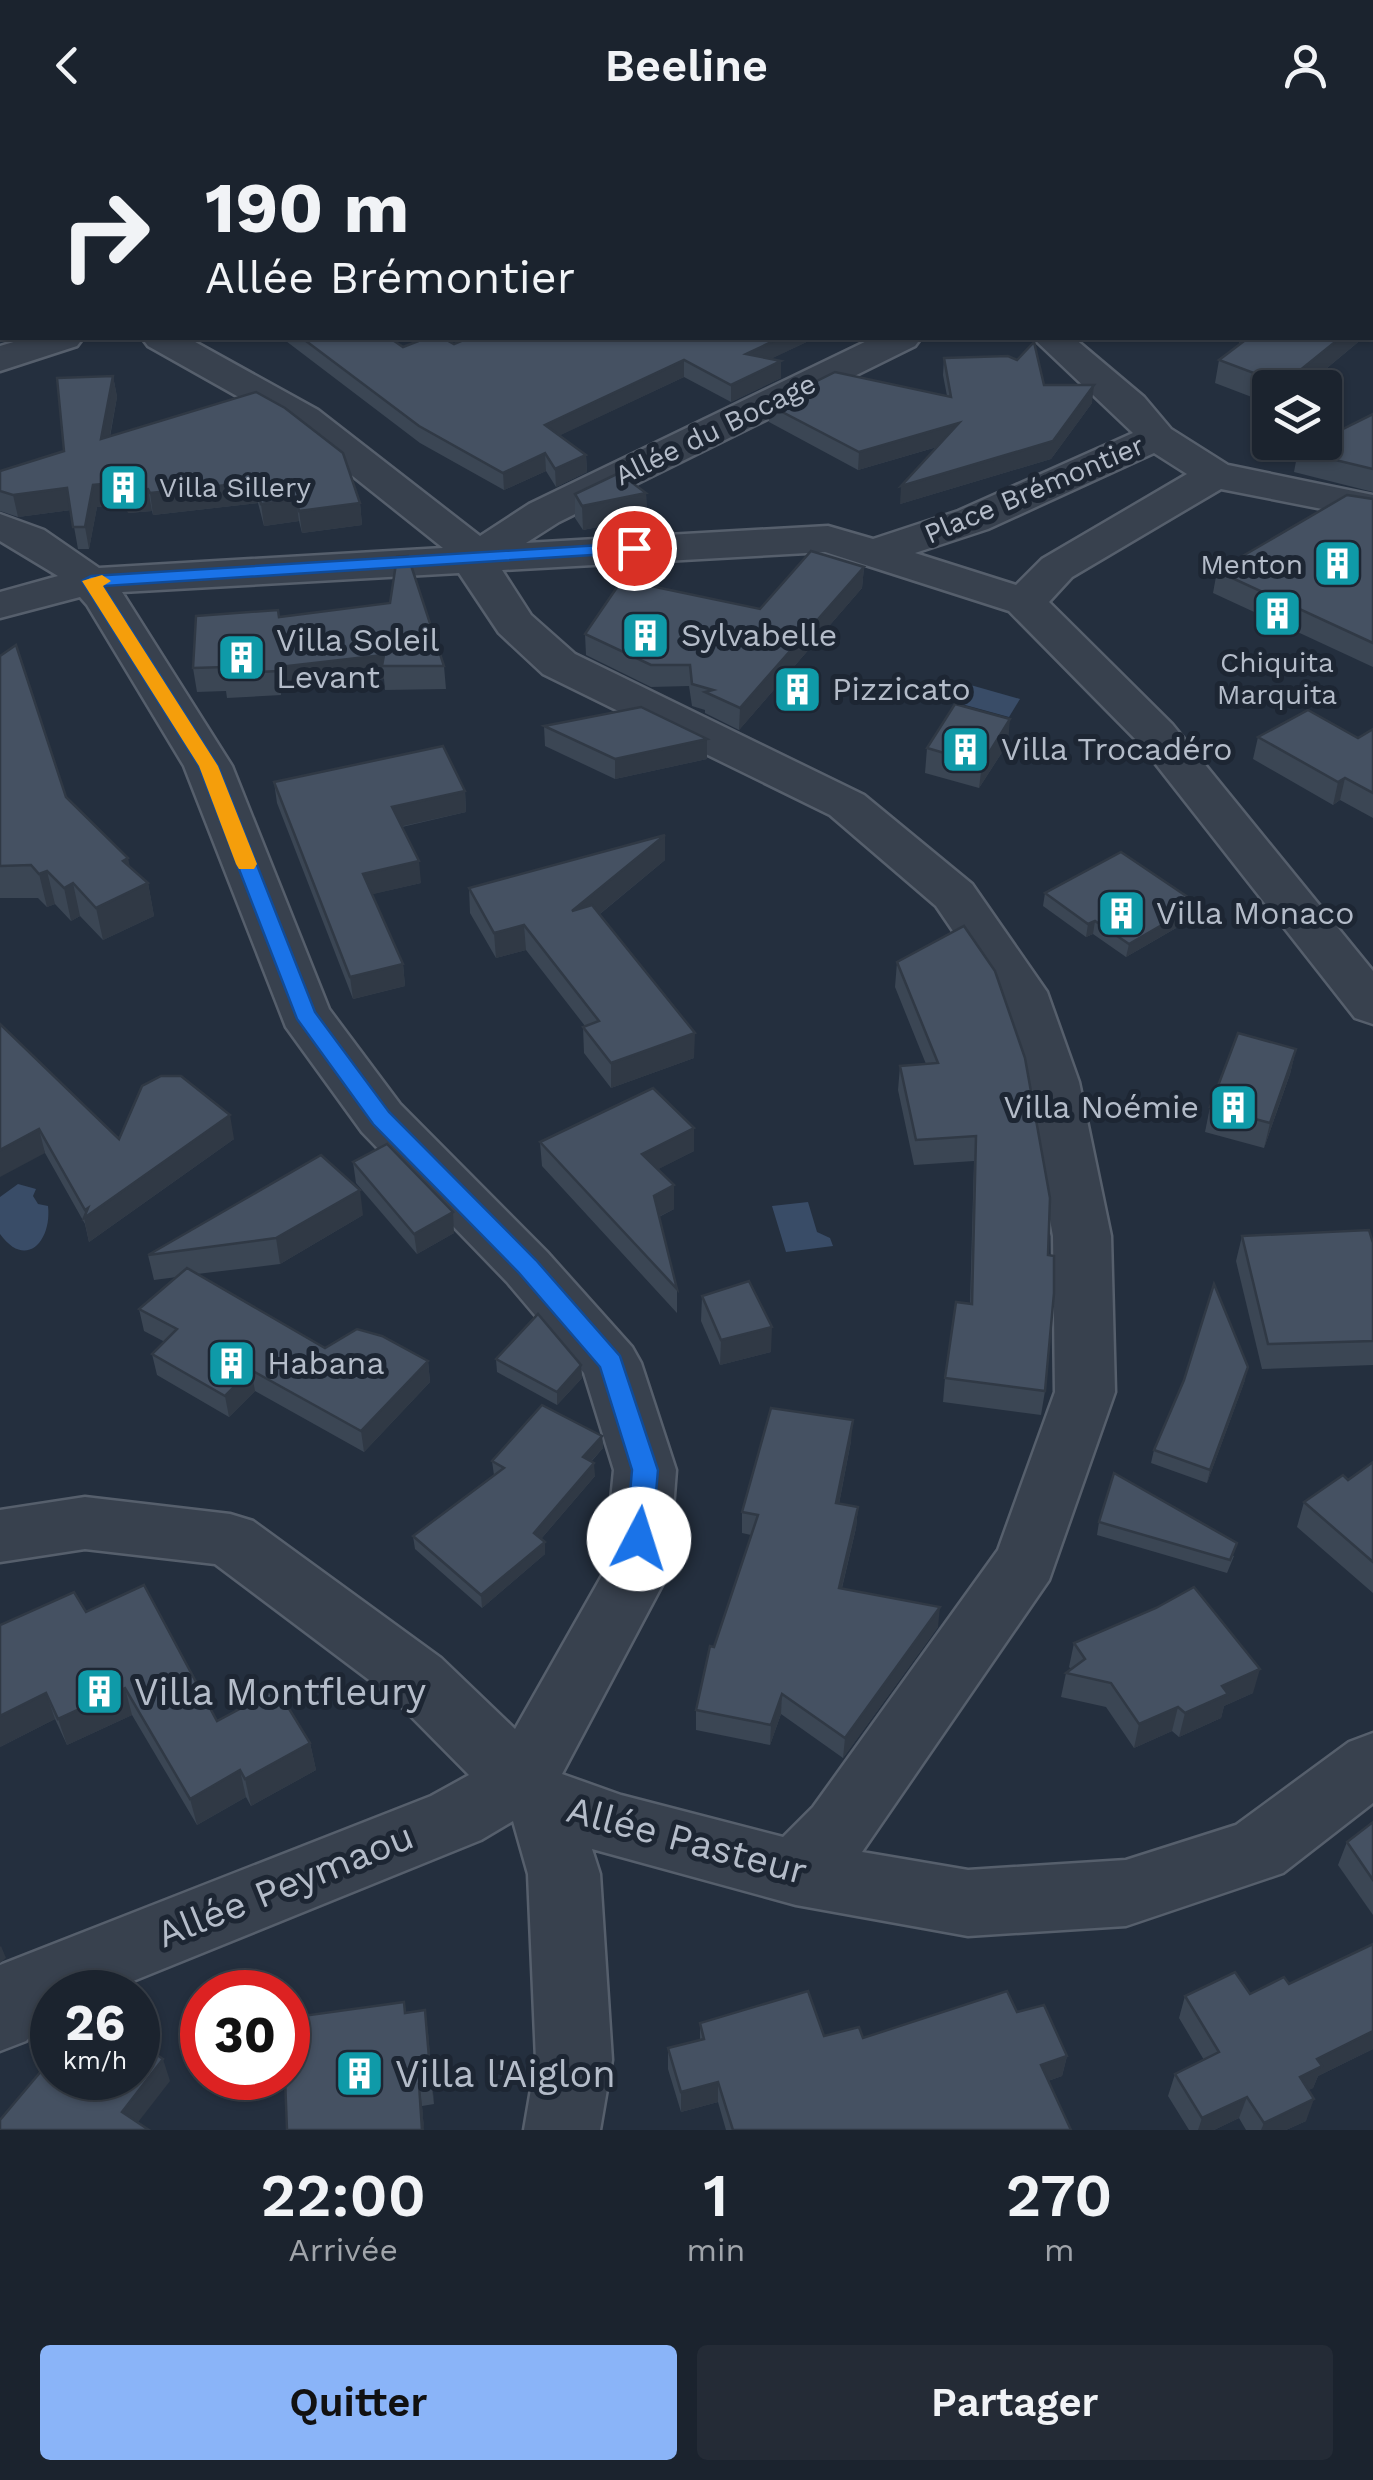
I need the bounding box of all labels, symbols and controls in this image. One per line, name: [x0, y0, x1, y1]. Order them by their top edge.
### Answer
icon: back: [40, 38, 95, 93]
icon: person: [1278, 38, 1333, 93]
text: Beeline: [605, 39, 768, 92]
text: 190 m: [205, 167, 409, 249]
icon: right: [40, 170, 170, 300]
text: Allée Brémontier: [205, 251, 575, 304]
street label: Allée du Bocage: [609, 367, 821, 492]
map controls: [1252, 370, 1342, 460]
button: layers: [1252, 370, 1342, 460]
street label: Place Brémontier: [919, 428, 1149, 551]
building icon: Villa Sillery: [98, 461, 150, 513]
place label: Villa Sillery: [159, 471, 311, 504]
pin: [592, 506, 677, 591]
icon: arrive: [607, 521, 662, 576]
building icon: Menton: [1312, 538, 1364, 590]
place label: Menton: [1200, 548, 1303, 581]
building icon: Chiquita Marquita: [1251, 588, 1303, 640]
building icon: Sylvabelle: [620, 609, 672, 661]
place label: Sylvabelle: [681, 616, 837, 654]
place label: Villa Soleil Levant: [276, 621, 440, 696]
building icon: Villa Soleil Levant: [215, 632, 267, 684]
place label: Chiquita Marquita: [1217, 646, 1337, 711]
building icon: Pizzicato: [771, 663, 823, 715]
place label: Pizzicato: [832, 670, 971, 708]
building icon: Villa Trocadéro: [940, 723, 992, 775]
place label: Villa Trocadéro: [1001, 730, 1232, 768]
building icon: Villa Monaco: [1095, 887, 1147, 939]
place label: Villa Monaco: [1156, 894, 1354, 932]
building icon: Villa Noémie: [1208, 1081, 1260, 1133]
place label: Villa Noémie: [1004, 1088, 1199, 1126]
building icon: Habana: [206, 1337, 258, 1389]
place label: Habana: [267, 1344, 385, 1382]
position arrow: [587, 1487, 691, 1591]
building icon: Villa Montfleury: [73, 1666, 125, 1718]
place label: Villa Montfleury: [134, 1670, 426, 1714]
street label: Allée Pasteur: [562, 1787, 812, 1893]
street label: Allée Peymaou: [150, 1814, 420, 1956]
speed limit sign: 30: [180, 1970, 310, 2100]
text: 26: [65, 1993, 125, 2052]
text: km/h: [63, 2046, 127, 2075]
building icon: Villa l'Aiglon: [334, 2048, 386, 2100]
place label: Villa l'Aiglon: [395, 2052, 616, 2096]
text: 22:00: [261, 2160, 426, 2231]
text: 1: [703, 2160, 728, 2231]
text: 270: [1006, 2160, 1112, 2231]
text: Arrivée: [289, 2231, 398, 2269]
text: min: [686, 2231, 745, 2269]
text: m: [1044, 2231, 1074, 2269]
button: Quitter: [40, 2345, 677, 2460]
button: Partager: [697, 2345, 1333, 2460]

